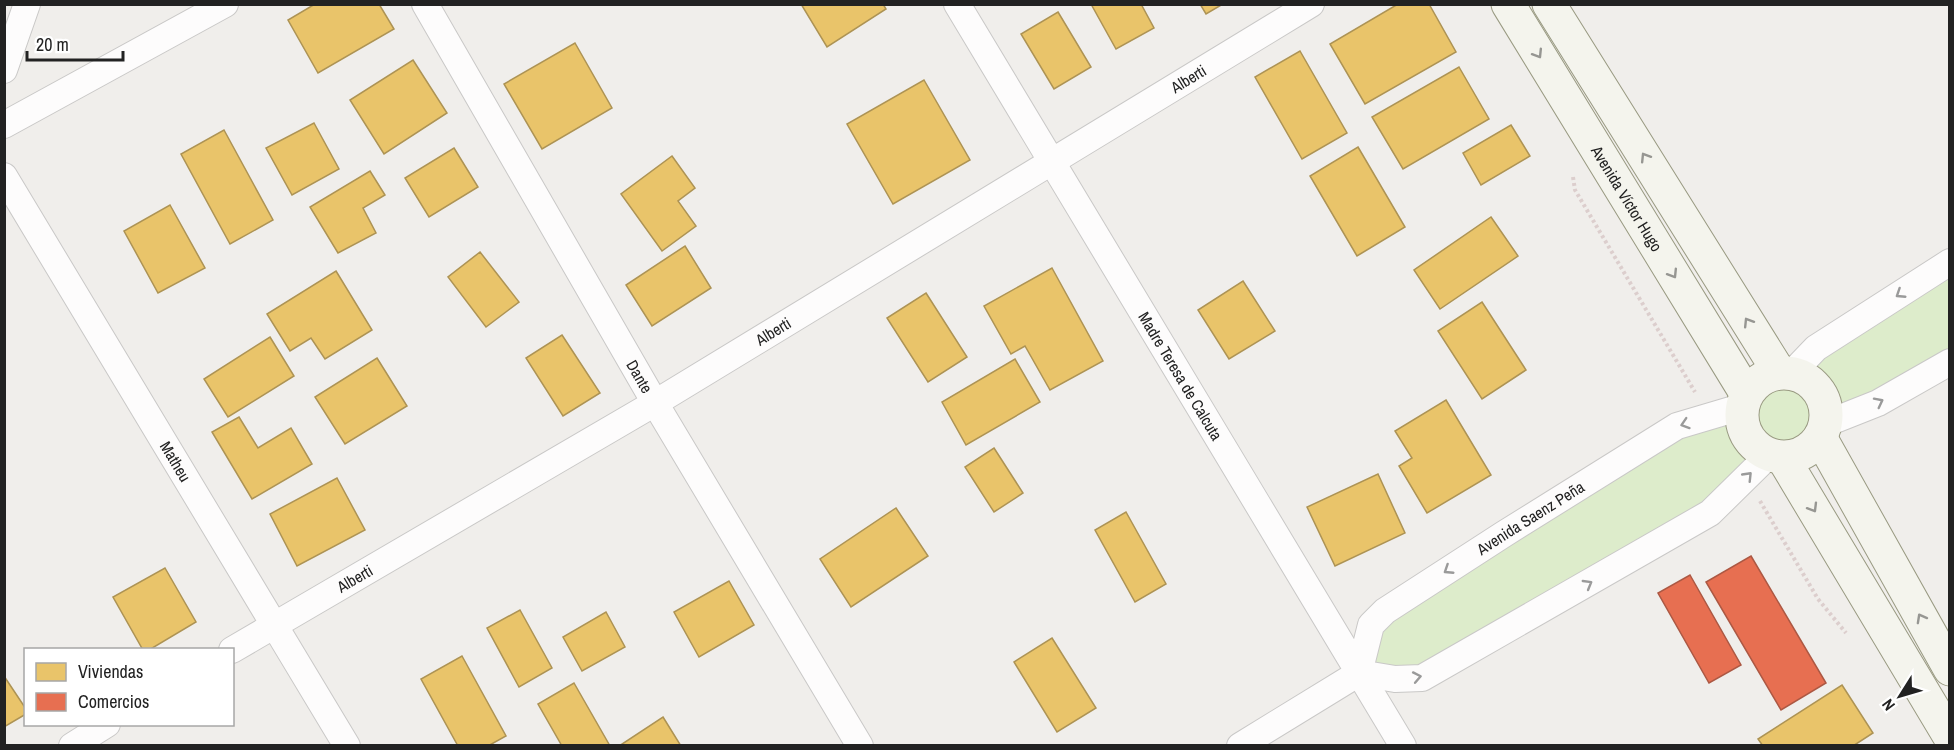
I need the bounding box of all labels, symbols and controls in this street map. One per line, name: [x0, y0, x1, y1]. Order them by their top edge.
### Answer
scale bar: [27, 24, 123, 62]
text: 20 m: [36, 32, 69, 57]
one-way arrow: [1531, 48, 1543, 58]
street label: Alberti: [1165, 59, 1210, 98]
street label: Avenida Víctor Hugo: [1586, 140, 1668, 256]
one-way arrow: [1640, 153, 1652, 163]
one-way arrow: [1666, 268, 1678, 278]
one-way arrow: [1896, 286, 1906, 298]
street label: Madre Teresa de Calcuta: [1133, 308, 1228, 445]
street label: Alberti: [750, 312, 795, 351]
one-way arrow: [1744, 318, 1755, 329]
street label: Dante: [621, 356, 658, 397]
one-way arrow: [1873, 398, 1883, 409]
one-way arrow: [1680, 417, 1691, 429]
street label: Matheu: [155, 437, 196, 486]
one-way arrow: [1741, 472, 1752, 483]
street label: Avenida Saenz Peña: [1472, 475, 1589, 560]
one-way arrow: [1806, 502, 1818, 512]
street label: Alberti: [332, 559, 377, 598]
one-way arrow: [1444, 563, 1455, 574]
one-way arrow: [1582, 580, 1592, 591]
one-way arrow: [1917, 613, 1928, 624]
legend: [24, 648, 234, 726]
text: Viviendas: [78, 659, 143, 684]
north arrow: [1870, 666, 1930, 726]
one-way arrow: [1412, 671, 1422, 684]
text: Comercios: [78, 689, 149, 714]
text: N: [1876, 695, 1900, 715]

